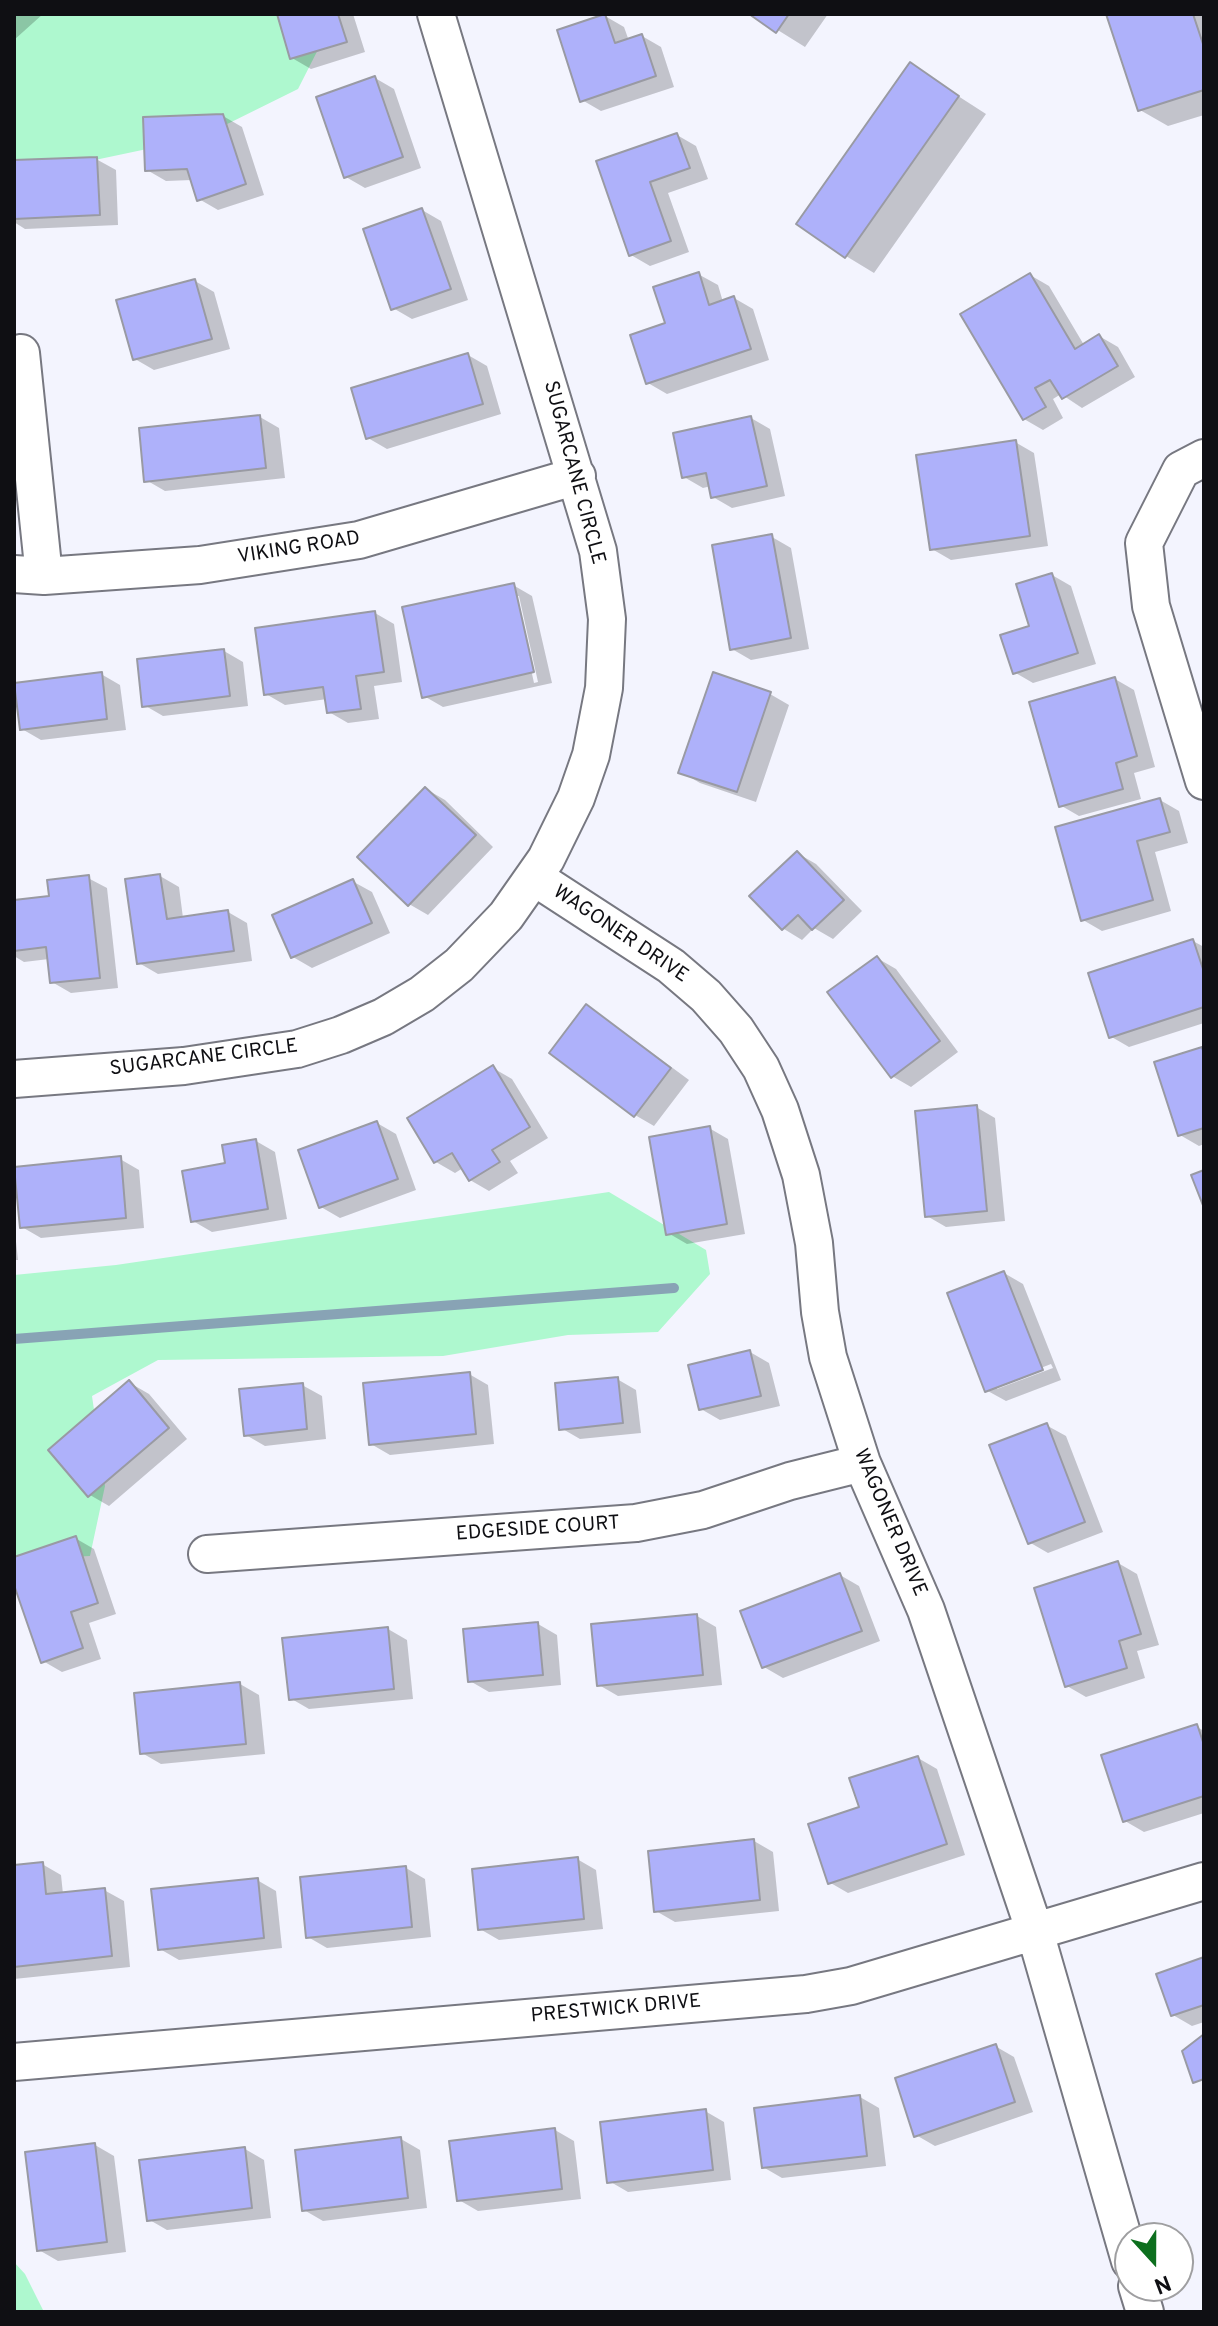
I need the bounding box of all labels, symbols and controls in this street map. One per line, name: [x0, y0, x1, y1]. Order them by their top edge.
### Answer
street label: SUGARCANE CIRCLE: [537, 378, 609, 568]
street label: VIKING ROAD: [236, 527, 362, 571]
street label: WAGONER DRIVE: [548, 881, 692, 989]
street label: SUGARCANE CIRCLE: [109, 1036, 299, 1082]
street label: WAGONER DRIVE: [847, 1446, 931, 1600]
street label: EDGESIDE COURT: [455, 1512, 621, 1548]
street label: PRESTWICK DRIVE: [530, 1991, 702, 2029]
north arrow: [1114, 2222, 1194, 2302]
text: N: [1150, 2268, 1174, 2298]

